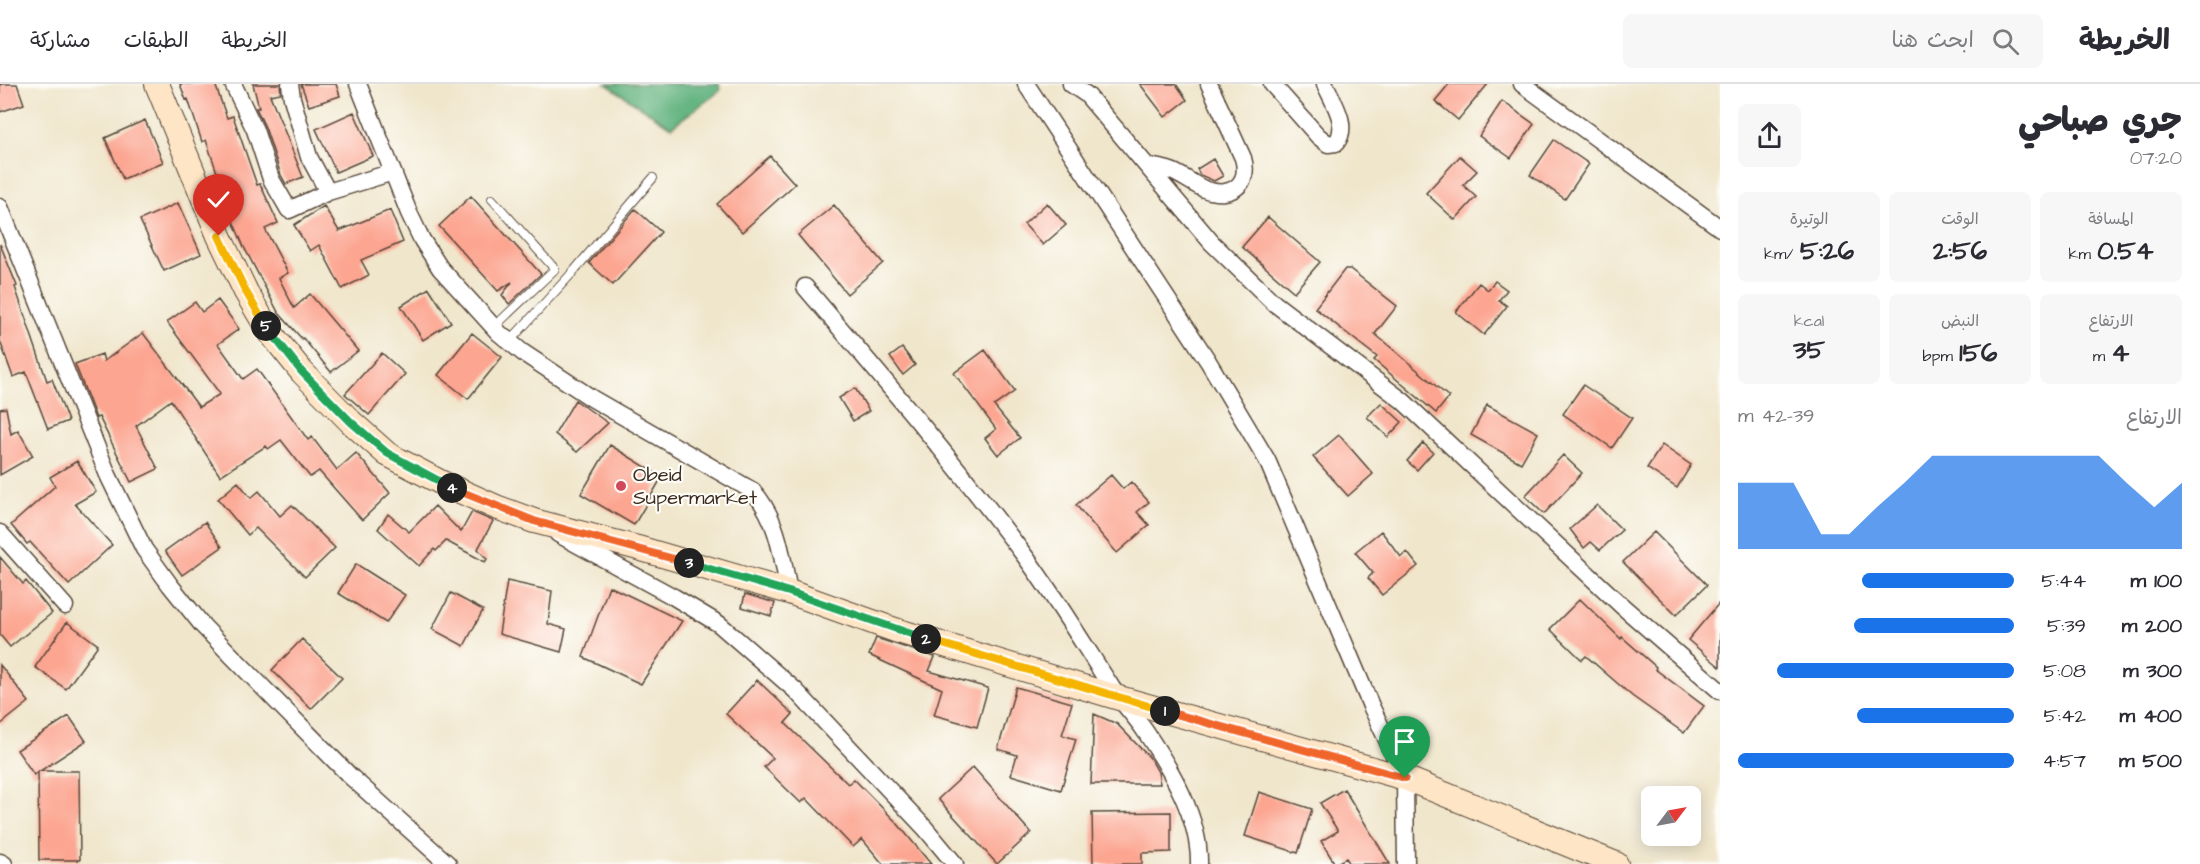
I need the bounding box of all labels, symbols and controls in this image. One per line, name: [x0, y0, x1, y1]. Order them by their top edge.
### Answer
search box: [1623, 14, 2043, 68]
text: الخريطة: [2079, 21, 2170, 60]
text: ابحث هنا: [1892, 25, 1974, 56]
icon: search: [1989, 25, 2022, 58]
text: مشاركة: [30, 26, 91, 55]
text: الطبقات: [124, 26, 189, 55]
text: الخريطة: [222, 26, 287, 55]
text: جري صباحي: [2018, 98, 2182, 144]
button: share: [1738, 104, 1801, 167]
text: 07:20: [2130, 144, 2182, 172]
pin: [193, 174, 244, 236]
icon: check: [202, 183, 235, 216]
text: الوتيرة: [1790, 208, 1828, 230]
text: الوقت: [1941, 208, 1979, 230]
text: المسافة: [2088, 208, 2134, 230]
text: 5:26: [1800, 233, 1854, 269]
text: 2:56: [1933, 233, 1987, 269]
text: 0.54: [2097, 233, 2153, 269]
text: /km: [1764, 243, 1800, 265]
text: km: [2069, 243, 2097, 265]
text: kcal: [1794, 310, 1824, 332]
text: النبض: [1941, 310, 1979, 332]
text: الارتفاع: [2089, 310, 2133, 332]
pin: 5: [251, 311, 281, 341]
text: 5: [260, 315, 272, 337]
text: 35: [1793, 332, 1825, 368]
text: 156: [1959, 335, 1997, 371]
text: 4: [2112, 335, 2129, 371]
text: bpm: [1923, 345, 1959, 367]
text: m: [2093, 345, 2112, 367]
text: 39–42 m: [1738, 402, 1814, 430]
text: الارتفاع: [2126, 404, 2182, 432]
place label: Obeid Supermarket: [633, 461, 757, 512]
pin: 4: [437, 473, 467, 503]
text: 4: [447, 477, 457, 499]
marker: Obeid Supermarket: [614, 479, 628, 493]
pin: 3: [674, 548, 704, 578]
text: 3: [685, 552, 693, 574]
text: 5:44: [2041, 567, 2086, 595]
text: 100 m: [2131, 567, 2182, 595]
text: 5:39: [2047, 612, 2086, 640]
text: 200 m: [2122, 612, 2182, 640]
pin: 2: [911, 624, 941, 654]
text: 2: [921, 628, 931, 650]
text: 5:08: [2043, 657, 2086, 685]
text: 300 m: [2123, 657, 2182, 685]
pin: 1: [1150, 696, 1180, 726]
text: 1: [1164, 700, 1166, 722]
text: 5:42: [2043, 702, 2086, 730]
text: 400 m: [2120, 702, 2182, 730]
pin: [1379, 716, 1430, 778]
icon: arrive: [1388, 725, 1421, 758]
text: 4:57: [2043, 747, 2086, 775]
text: 500 m: [2119, 747, 2182, 775]
north arrow: [1641, 786, 1701, 846]
map controls: [1641, 786, 1701, 846]

